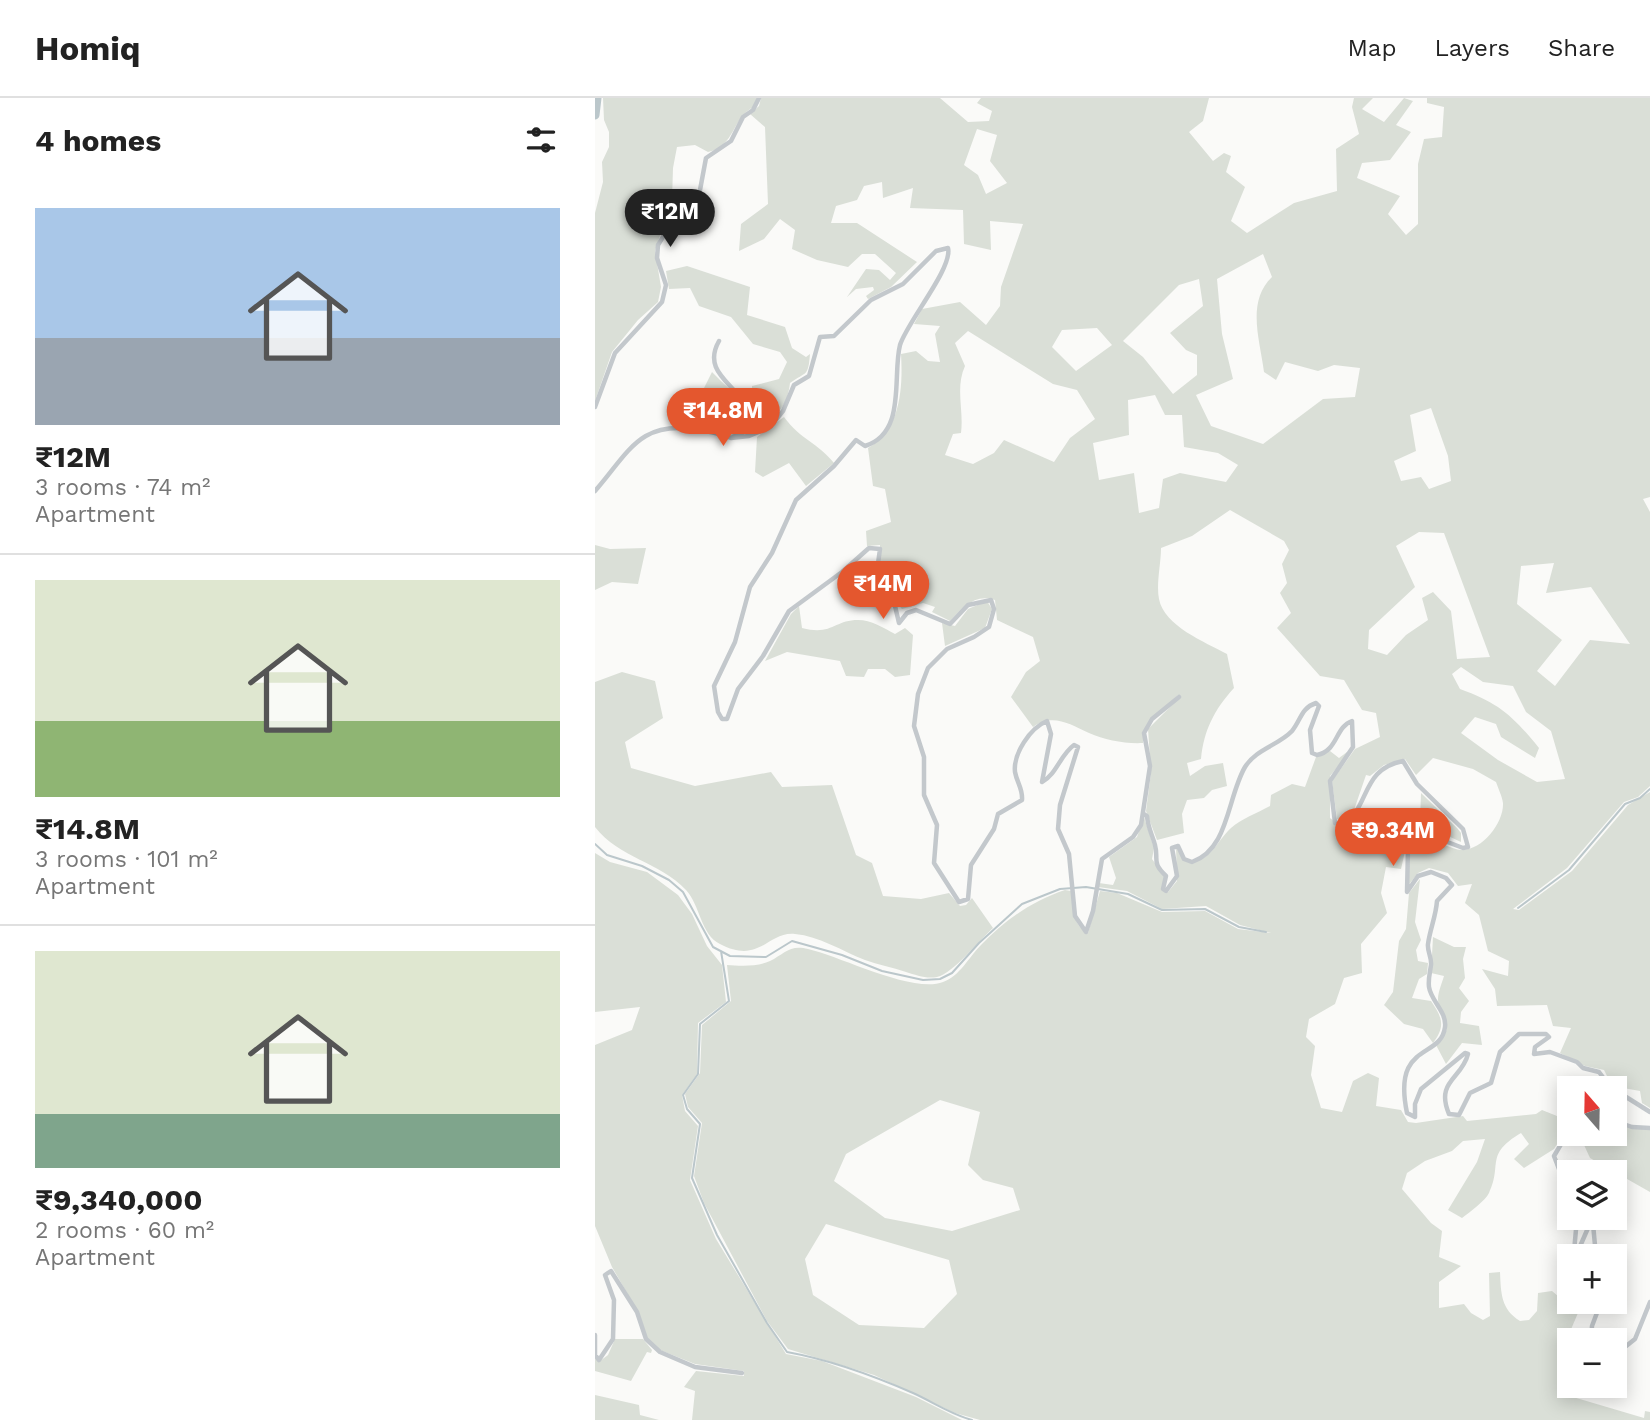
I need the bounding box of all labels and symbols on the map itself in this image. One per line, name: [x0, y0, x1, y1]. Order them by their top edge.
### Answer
pin: ₹12M: [629, 190, 711, 249]
pin: ₹14.8M: [666, 388, 780, 448]
pin: ₹14M: [842, 561, 924, 621]
pin: ₹9.34M: [1336, 808, 1450, 868]
north arrow: [1557, 1076, 1627, 1146]

